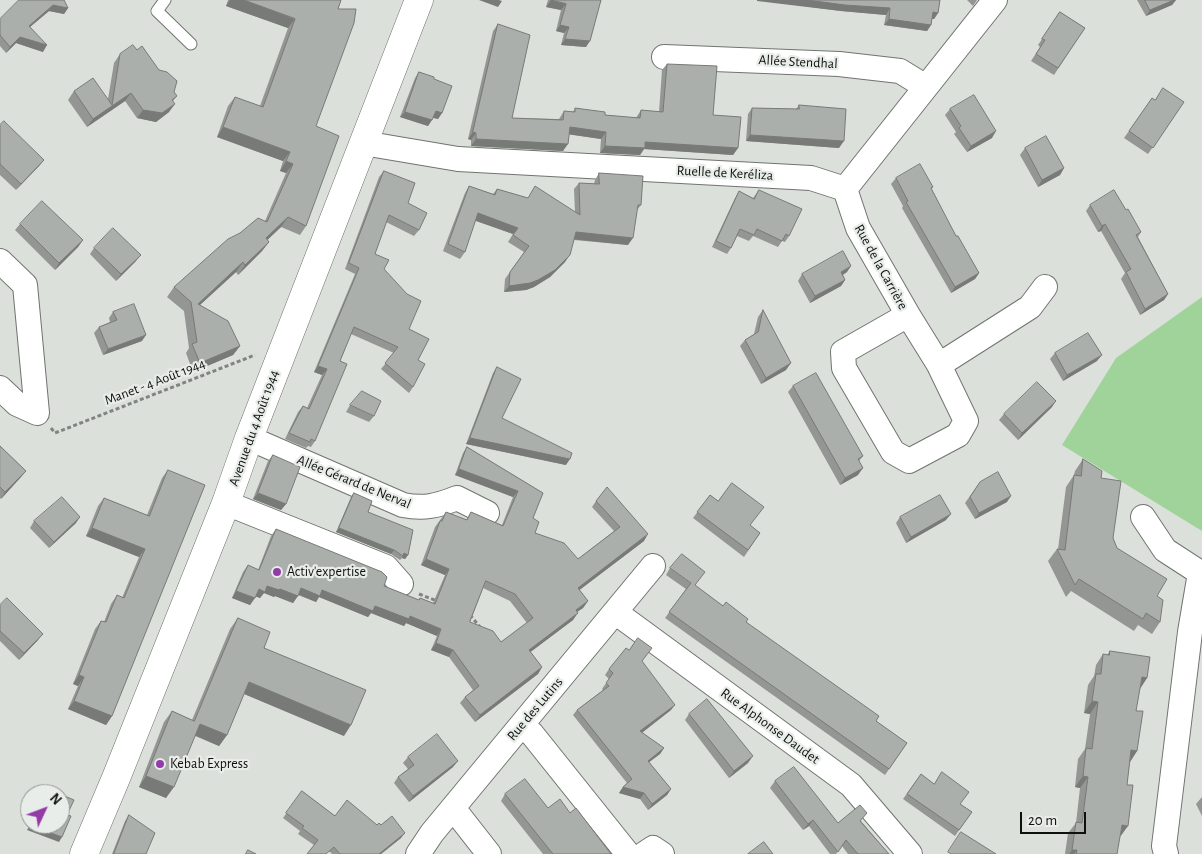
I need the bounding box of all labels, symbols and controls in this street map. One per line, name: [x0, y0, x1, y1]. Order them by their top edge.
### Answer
street label: Allée Stendhal: [758, 52, 838, 72]
street label: Ruelle de Keréliza: [676, 162, 774, 184]
street label: Rue de la Carrière: [851, 221, 911, 313]
street label: Manet - 4 Août 1944: [102, 355, 208, 409]
street label: Avenue du 4 Août 1944: [225, 368, 283, 488]
street label: Allée Gérard de Nerval: [294, 451, 414, 513]
place label: Activ'expertise: [287, 564, 366, 580]
marker: Activ'expertise: [271, 566, 283, 578]
street label: Rue des Lutins: [504, 674, 566, 744]
street label: Rue Alphonse Daudet: [717, 685, 823, 767]
place label: Kebab Express: [170, 756, 248, 772]
marker: Kebab Express: [154, 758, 166, 770]
north arrow: [20, 784, 70, 834]
text: N: [47, 791, 64, 808]
scale bar: [1022, 802, 1088, 834]
text: 20 m: [1028, 813, 1057, 828]

